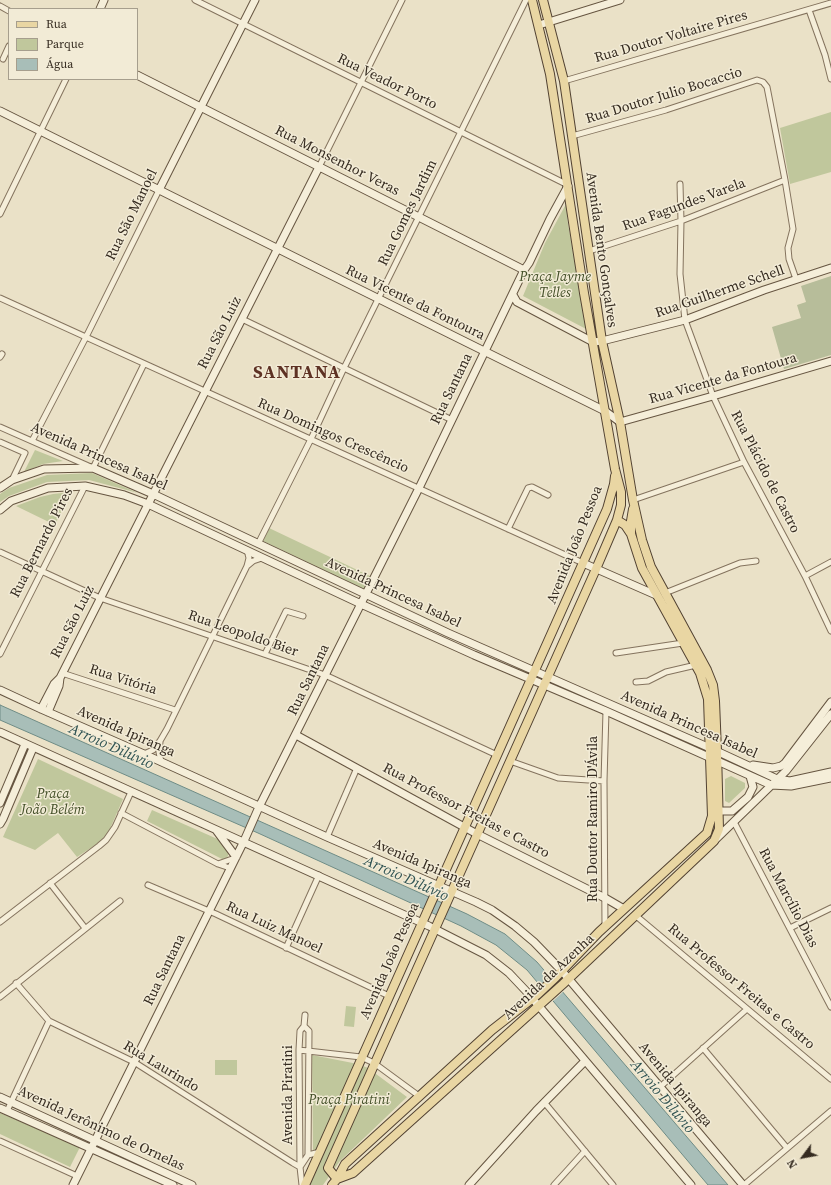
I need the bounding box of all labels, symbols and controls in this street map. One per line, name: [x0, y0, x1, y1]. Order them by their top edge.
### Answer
street label: Rua Doutor Voltaire Pires: [593, 7, 749, 67]
legend: [8, 8, 138, 80]
text: Rua: [46, 16, 67, 32]
text: Parque: [46, 36, 84, 52]
street label: Rua Veador Porto: [334, 51, 440, 113]
text: Água: [46, 56, 73, 72]
street label: Rua Doutor Julio Bocaccio: [584, 64, 744, 128]
street label: Rua Monsenhor Veras: [272, 122, 402, 200]
street label: Rua Gomes Jardim: [375, 157, 441, 269]
street label: Rua São Manoel: [103, 167, 161, 263]
street label: Avenida Bento Gonçalves: [582, 171, 620, 329]
street label: Rua Fagundes Varela: [620, 175, 748, 235]
street label: Rua Vicente da Fontoura: [343, 262, 487, 344]
street label: Rua Guilherme Schell: [653, 262, 787, 322]
park label: Praça Jayme Telles: [519, 269, 591, 302]
street label: Rua São Luiz: [194, 294, 246, 372]
street label: Rua Vicente da Fontoura: [647, 350, 799, 408]
street label: Rua Santana: [427, 351, 477, 427]
district label: SANTANA: [253, 362, 341, 384]
street label: Rua Domingos Crescêncio: [255, 395, 411, 477]
street label: Rua Plácido de Castro: [727, 408, 803, 536]
street label: Avenida Princesa Isabel: [28, 419, 170, 495]
street label: Avenida João Pessoa: [544, 483, 606, 607]
street label: Rua Bernardo Pires: [7, 485, 77, 601]
street label: Avenida Princesa Isabel: [323, 554, 463, 632]
street label: Rua São Luiz: [47, 583, 99, 661]
street label: Rua Leopoldo Bier: [186, 607, 300, 661]
street label: Rua Santana: [284, 642, 334, 718]
street label: Rua Vitória: [87, 661, 159, 699]
street label: Avenida Princesa Isabel: [618, 687, 760, 763]
street label: Avenida Ipiranga: [74, 703, 178, 761]
water label: Arroio Dilúvio: [66, 720, 156, 774]
street label: Rua Doutor Ramiro D'Ávila: [585, 736, 601, 902]
street label: Rua Professor Freitas e Castro: [380, 760, 552, 862]
park label: Praça João Belém: [21, 786, 85, 818]
street label: Avenida Ipiranga: [370, 836, 474, 892]
street label: Rua Marcílio Dias: [755, 845, 821, 951]
water label: Arroio Dilúvio: [361, 852, 451, 906]
street label: Rua Luiz Manoel: [223, 898, 325, 958]
street label: Avenida João Pessoa: [357, 900, 423, 1022]
street label: Rua Professor Freitas e Castro: [664, 921, 818, 1053]
street label: Avenida da Azenha: [500, 931, 598, 1023]
street label: Rua Santana: [140, 932, 190, 1008]
street label: Rua Laurindo: [120, 1038, 202, 1096]
street label: Avenida Ipiranga: [635, 1039, 715, 1131]
street label: Avenida Piratini: [280, 1045, 296, 1145]
water label: Arroio Dilúvio: [626, 1056, 698, 1138]
street label: Avenida Jerônimo de Ornelas: [15, 1083, 187, 1175]
park label: Praça Piratini: [308, 1092, 390, 1108]
north arrow: [783, 1137, 823, 1177]
text: N: [784, 1156, 801, 1171]

